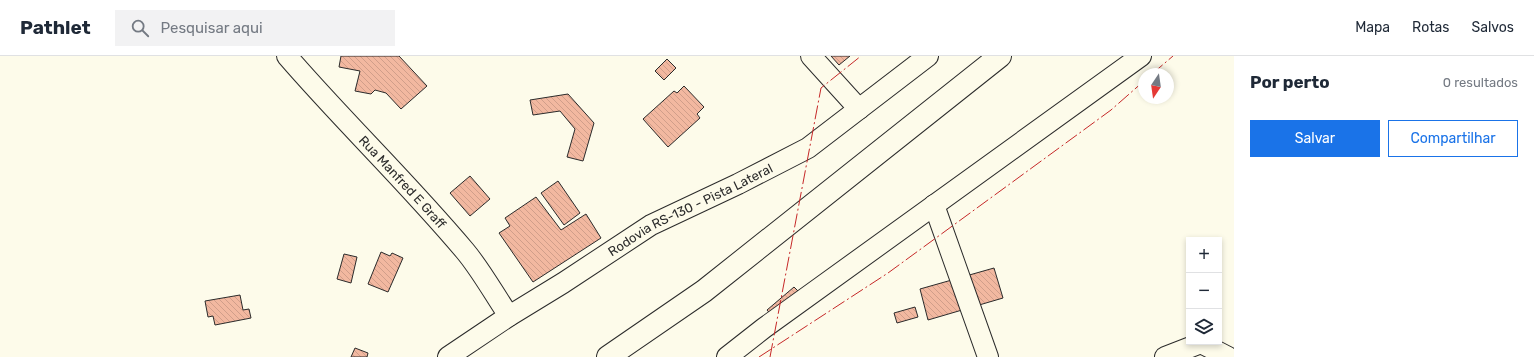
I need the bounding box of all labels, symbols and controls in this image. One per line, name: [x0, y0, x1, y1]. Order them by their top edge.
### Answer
search box: [115, 10, 395, 46]
text: Pathlet: [20, 16, 91, 39]
icon: search: [129, 17, 151, 39]
text: Pesquisar aqui: [161, 19, 263, 37]
text: Mapa: [1355, 19, 1390, 36]
text: Rotas: [1412, 19, 1449, 36]
text: Salvos: [1471, 19, 1514, 36]
north arrow: [1138, 68, 1174, 104]
text: Por perto: [1250, 72, 1330, 92]
text: 0 resultados: [1443, 75, 1518, 90]
button: Salvar: [1250, 120, 1380, 157]
button: Compartilhar: [1388, 120, 1518, 157]
street label: Rua Manfred E Graff: [356, 132, 449, 231]
street label: Rodovia RS-130 - Pista Lateral: [605, 160, 775, 259]
map controls: [1186, 237, 1222, 345]
button: +: [1186, 237, 1222, 273]
button: −: [1186, 273, 1222, 309]
button: layers: [1186, 309, 1222, 345]

